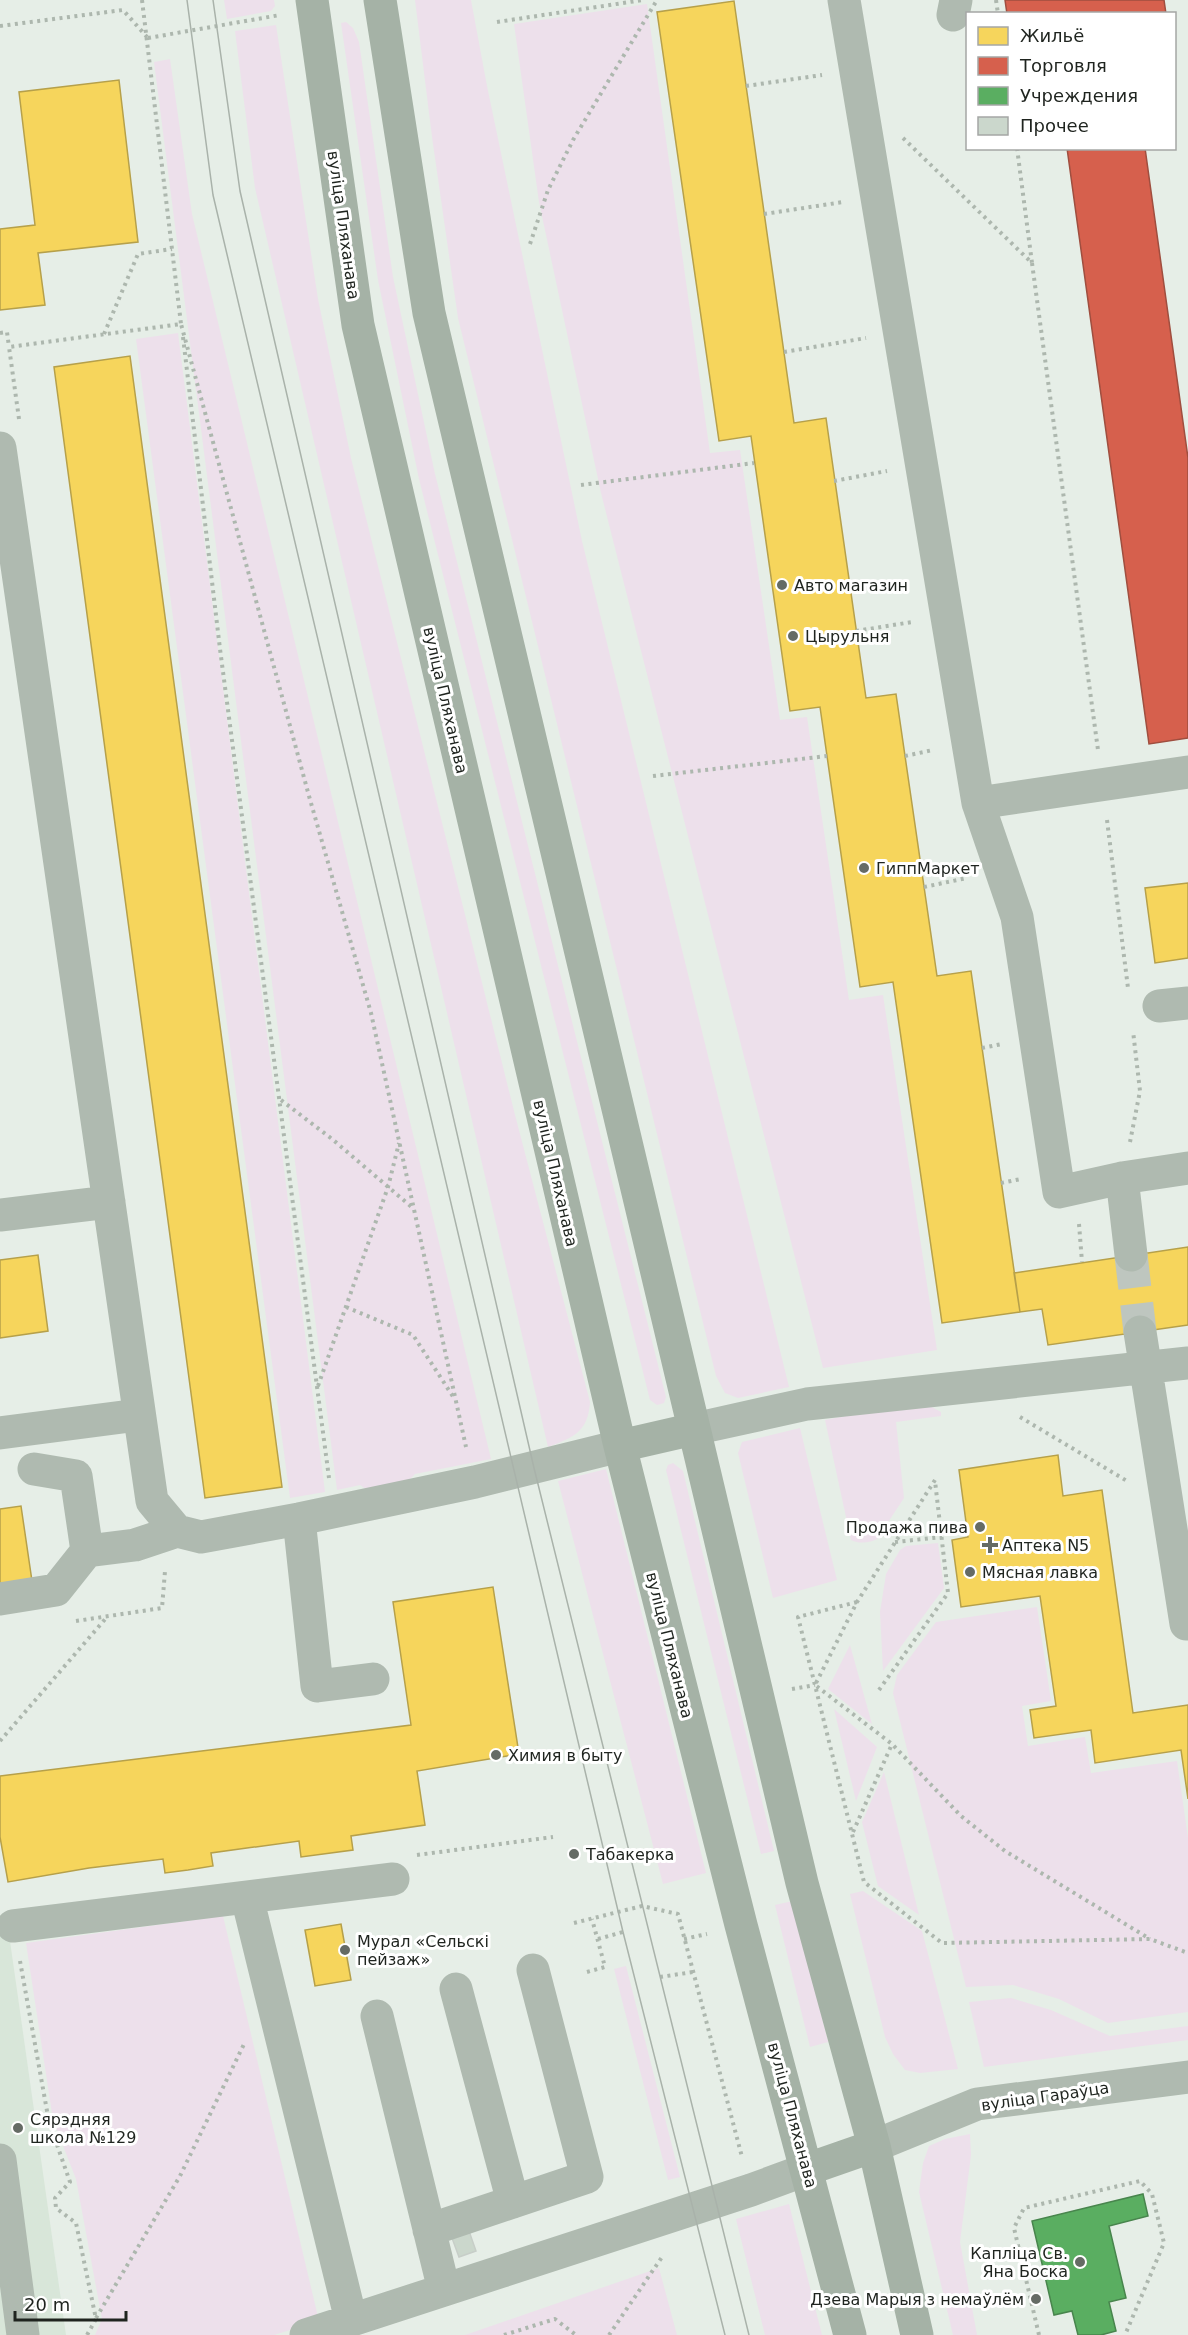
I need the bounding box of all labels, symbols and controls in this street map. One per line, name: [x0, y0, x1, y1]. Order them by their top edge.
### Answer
legend: [966, 12, 1176, 150]
text: Жильё: [1020, 25, 1084, 46]
text: Торговля: [1019, 55, 1107, 76]
text: Учреждения: [1020, 85, 1138, 106]
text: Прочее: [1020, 115, 1089, 136]
street label: вуліца Пляханава: [324, 149, 363, 301]
place label: Авто магазин: [794, 576, 908, 595]
marker: Авто магазин: [775, 578, 789, 592]
street label: вуліца Пляханава: [419, 625, 472, 775]
place label: Цырульня: [805, 627, 889, 646]
marker: Цырульня: [786, 629, 800, 643]
place label: ГиппМаркет: [876, 859, 980, 878]
marker: ГиппМаркет: [857, 861, 871, 875]
street label: вуліца Пляханава: [529, 1098, 582, 1248]
place label: Продажа пива: [846, 1518, 968, 1537]
marker: Продажа пива: [973, 1520, 987, 1534]
place label: Аптека N5: [1002, 1536, 1089, 1555]
marker: Аптека N5: [983, 1538, 997, 1552]
place label: Мясная лавка: [982, 1563, 1098, 1582]
marker: Мясная лавка: [963, 1565, 977, 1579]
street label: вуліца Пляханава: [642, 1570, 697, 1720]
place label: Химия в быту: [508, 1746, 622, 1765]
marker: Химия в быту: [489, 1748, 503, 1762]
place label: Табакерка: [585, 1845, 674, 1864]
marker: Табакерка: [567, 1847, 581, 1861]
place label: Мурал «Сельскі пейзаж»: [357, 1932, 489, 1969]
marker: Мурал «Сельскі пейзаж»: [338, 1943, 352, 1957]
street label: вуліца Пляханава: [764, 2040, 821, 2190]
street label: вуліца Гараўца: [980, 2078, 1110, 2115]
place label: Сярэдняя школа №129: [30, 2110, 136, 2147]
marker: Сярэдняя школа №129: [11, 2121, 25, 2135]
place label: Капліца Св. Яна Боска: [970, 2244, 1068, 2281]
marker: Капліца Св. Яна Боска: [1073, 2255, 1087, 2269]
scale bar: [15, 2284, 126, 2322]
place label: Дзева Марыя з немаўлём: [810, 2290, 1024, 2309]
marker: Дзева Марыя з немаўлём: [1029, 2292, 1043, 2306]
text: 20 m: [24, 2294, 70, 2315]

